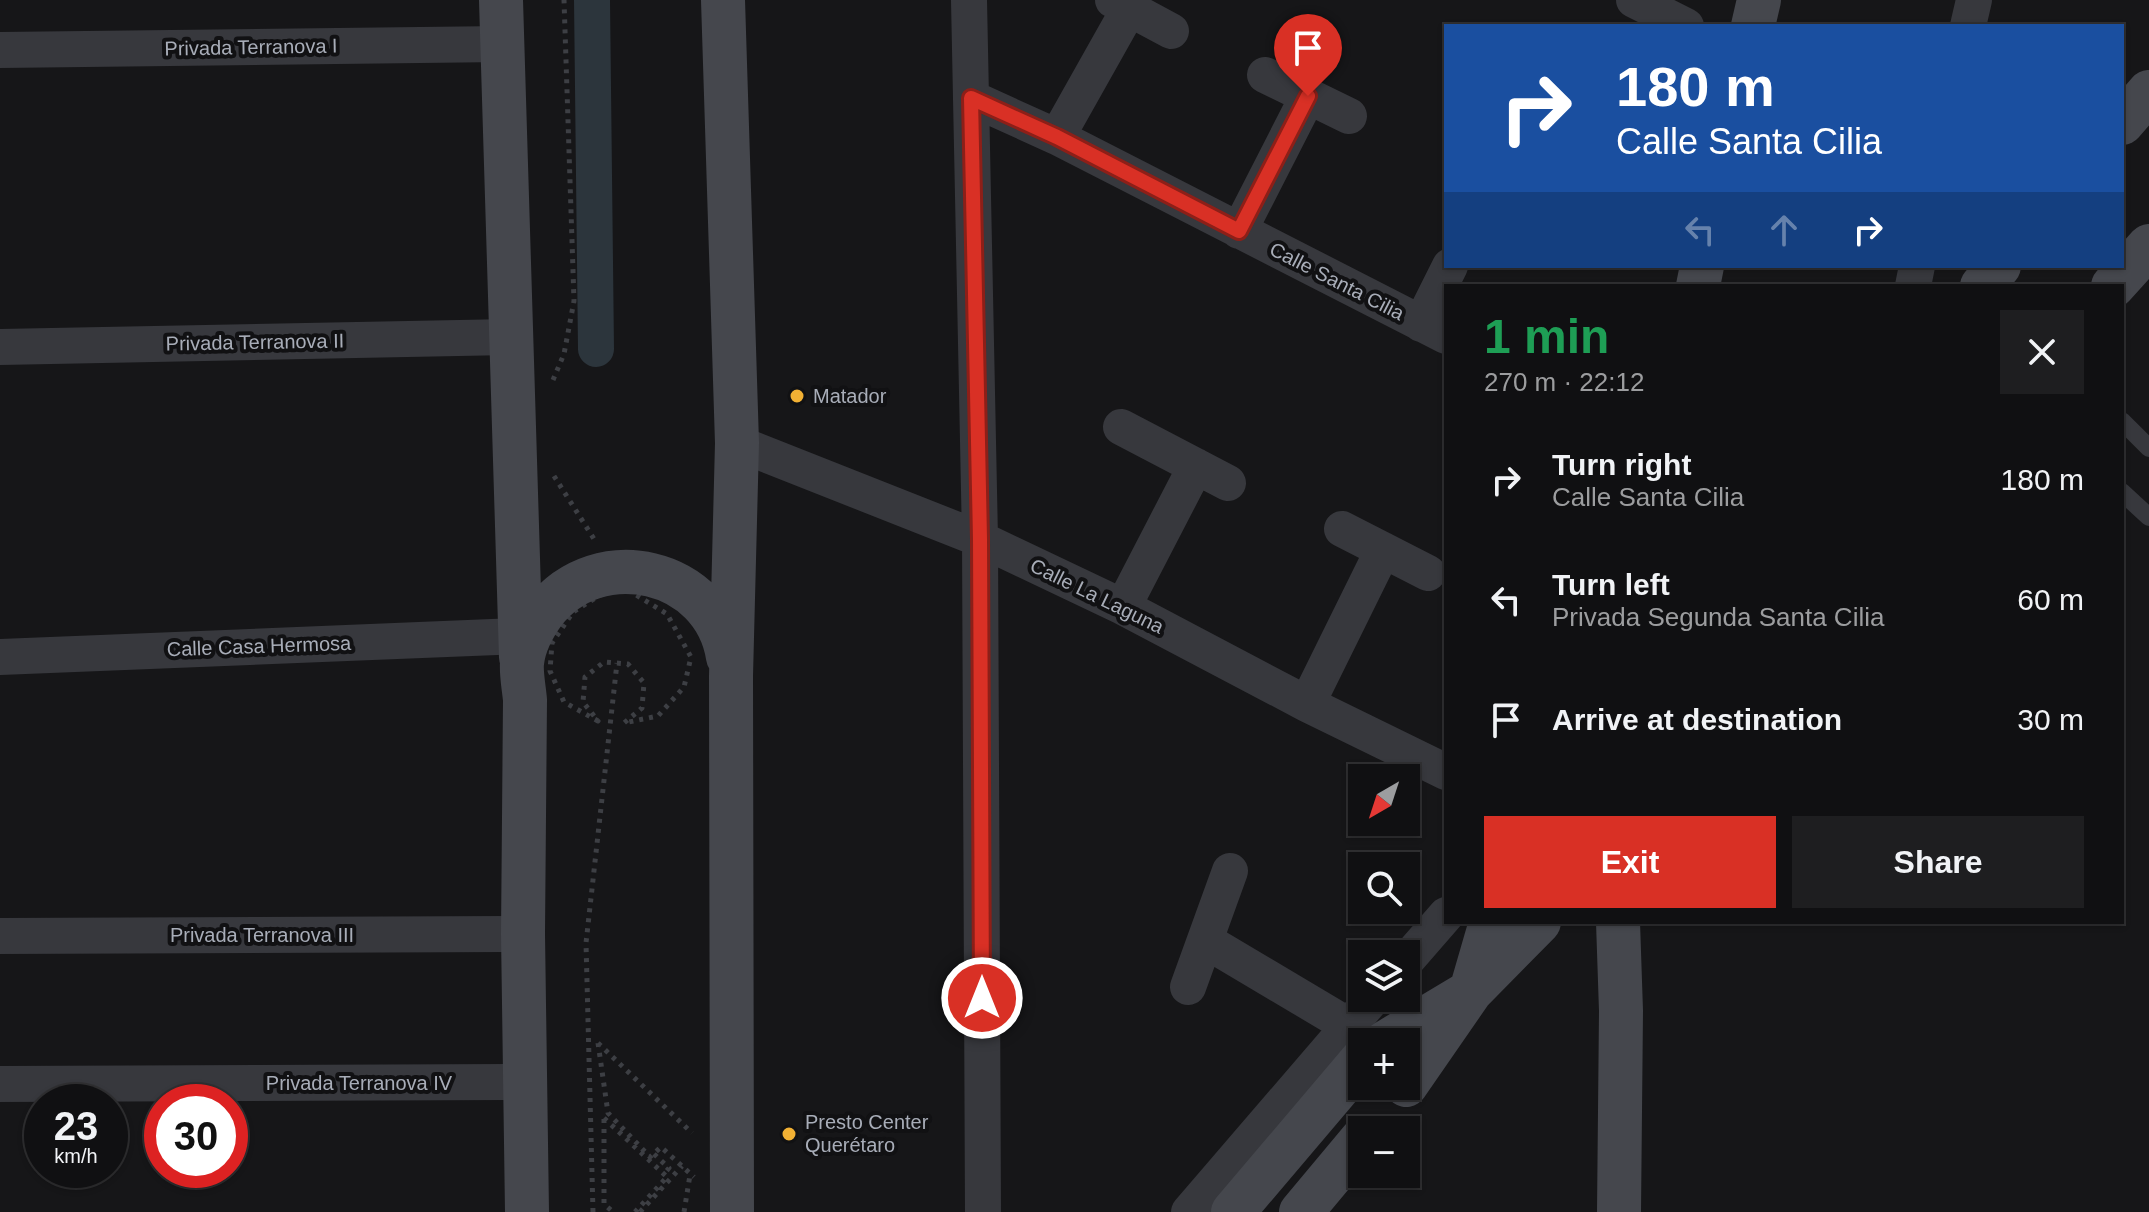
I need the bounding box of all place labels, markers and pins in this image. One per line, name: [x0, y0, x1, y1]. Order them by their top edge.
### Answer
pin: [1274, 14.0, 1342, 96]
place label: Matador: [813, 385, 887, 407]
marker: Matador: [788, 387, 806, 405]
place label: Presto Center Querétaro: [805, 1111, 929, 1156]
marker: Presto Center Querétaro: [780, 1125, 798, 1143]

